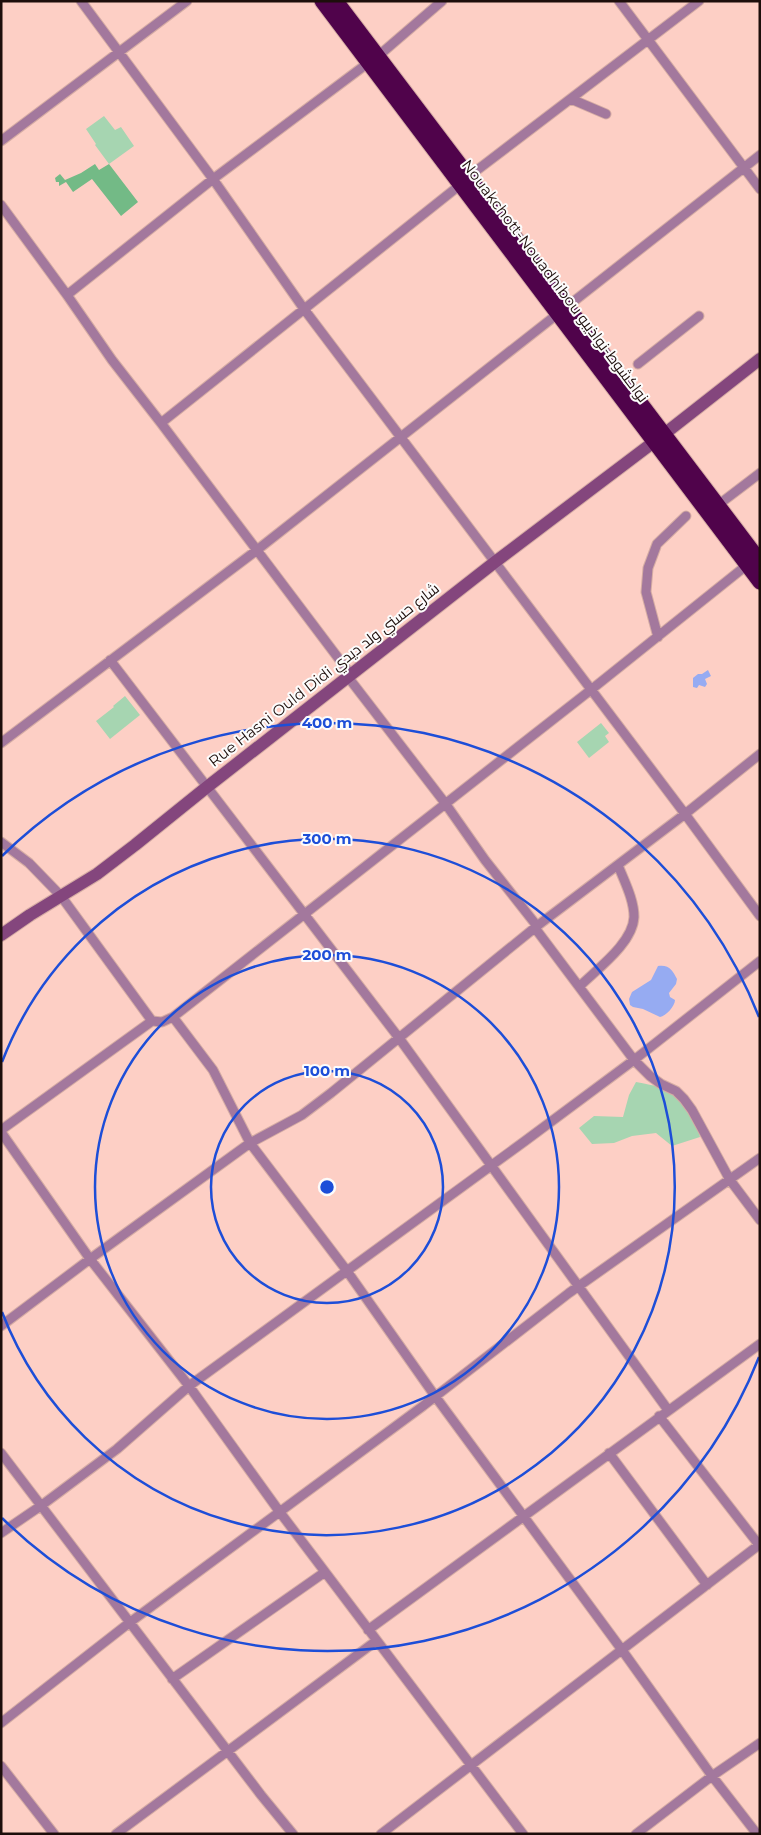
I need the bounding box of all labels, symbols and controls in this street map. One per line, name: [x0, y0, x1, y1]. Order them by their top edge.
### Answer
street label: Nouakchott-Nouadhibou نواكشوط-نواذيبو: [458, 156, 653, 406]
street label: Rue Hasni Ould Didi شارع حسني ولد ديدي: [205, 579, 445, 773]
text: 400 m: [302, 713, 352, 732]
text: 300 m: [301, 829, 352, 848]
text: 200 m: [302, 945, 352, 964]
text: 100 m: [304, 1061, 350, 1080]
centre of rings: [318, 1178, 336, 1196]

